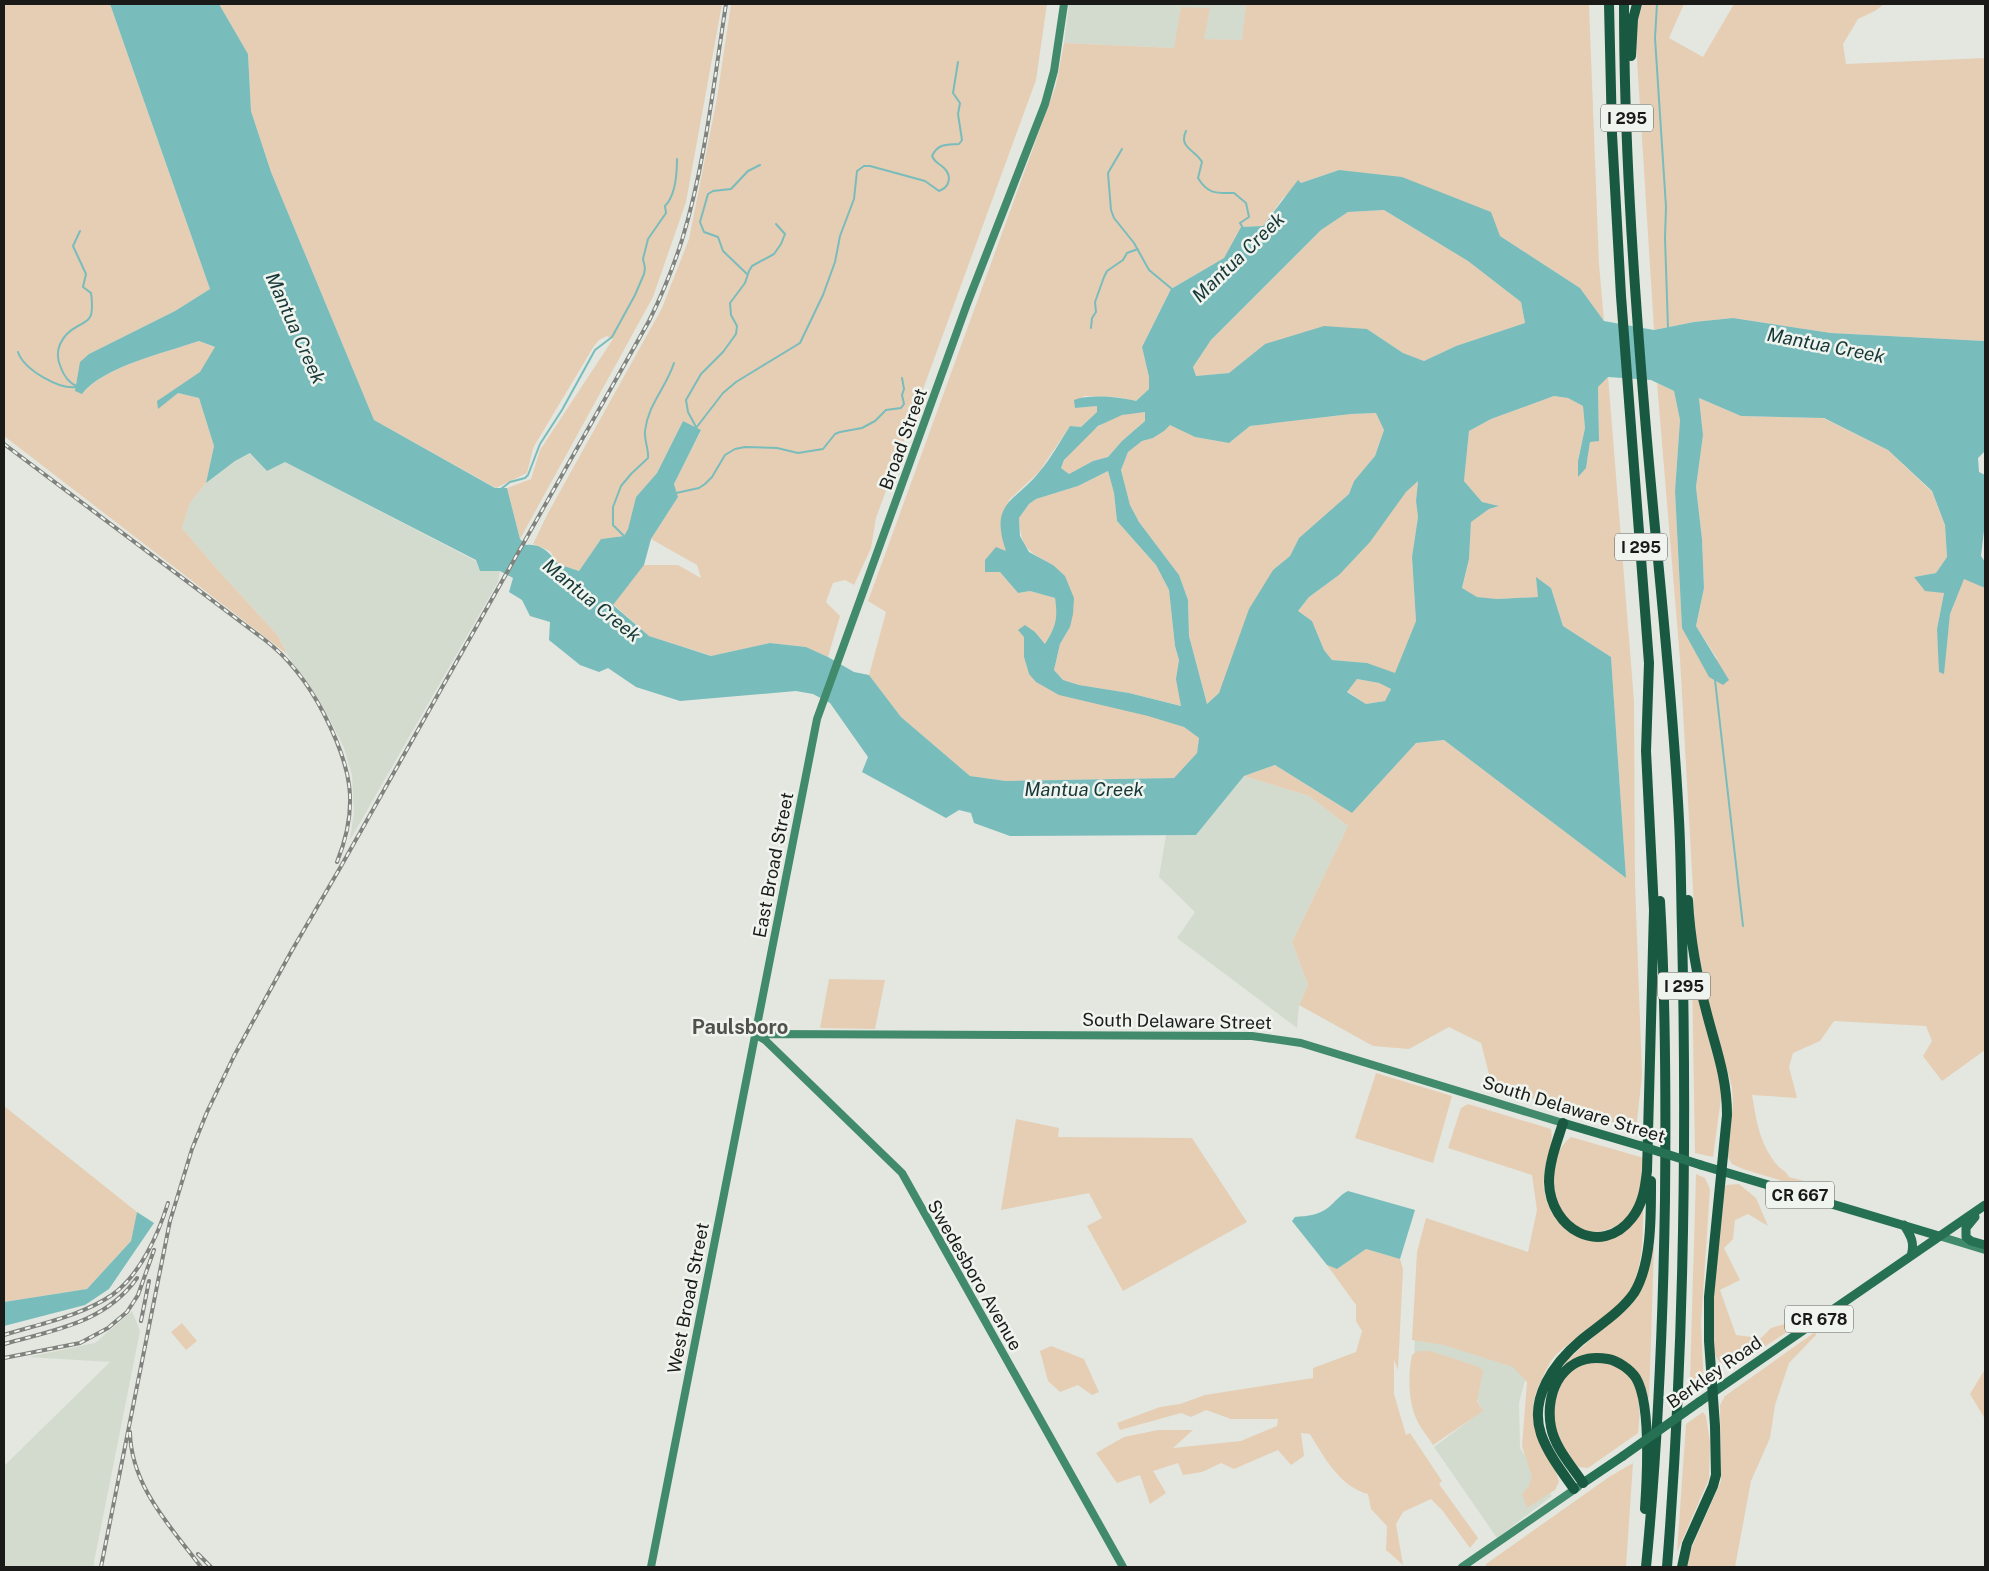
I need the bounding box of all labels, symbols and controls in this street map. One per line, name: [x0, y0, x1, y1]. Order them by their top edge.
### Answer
road number: I 295: [1601, 105, 1653, 132]
water label: Mantua Creek: [1187, 207, 1289, 306]
water label: Mantua Creek: [262, 269, 331, 388]
water label: Mantua Creek: [1765, 323, 1887, 367]
street label: Broad Street: [875, 385, 931, 493]
road number: I 295: [1615, 534, 1667, 560]
water label: Mantua Creek: [539, 554, 646, 647]
water label: Mantua Creek: [1024, 778, 1144, 800]
street label: East Broad Street: [749, 790, 797, 940]
road number: I 295: [1658, 972, 1710, 999]
street label: South Delaware Street: [1082, 1009, 1272, 1033]
district label: Paulsboro: [692, 1015, 788, 1039]
street label: South Delaware Street: [1480, 1071, 1668, 1147]
road number: CR 667: [1766, 1182, 1834, 1208]
street label: Swedesboro Avenue: [923, 1196, 1027, 1354]
street label: West Broad Street: [663, 1221, 713, 1375]
road number: CR 678: [1785, 1306, 1853, 1332]
street label: Berkley Road: [1662, 1332, 1766, 1412]

